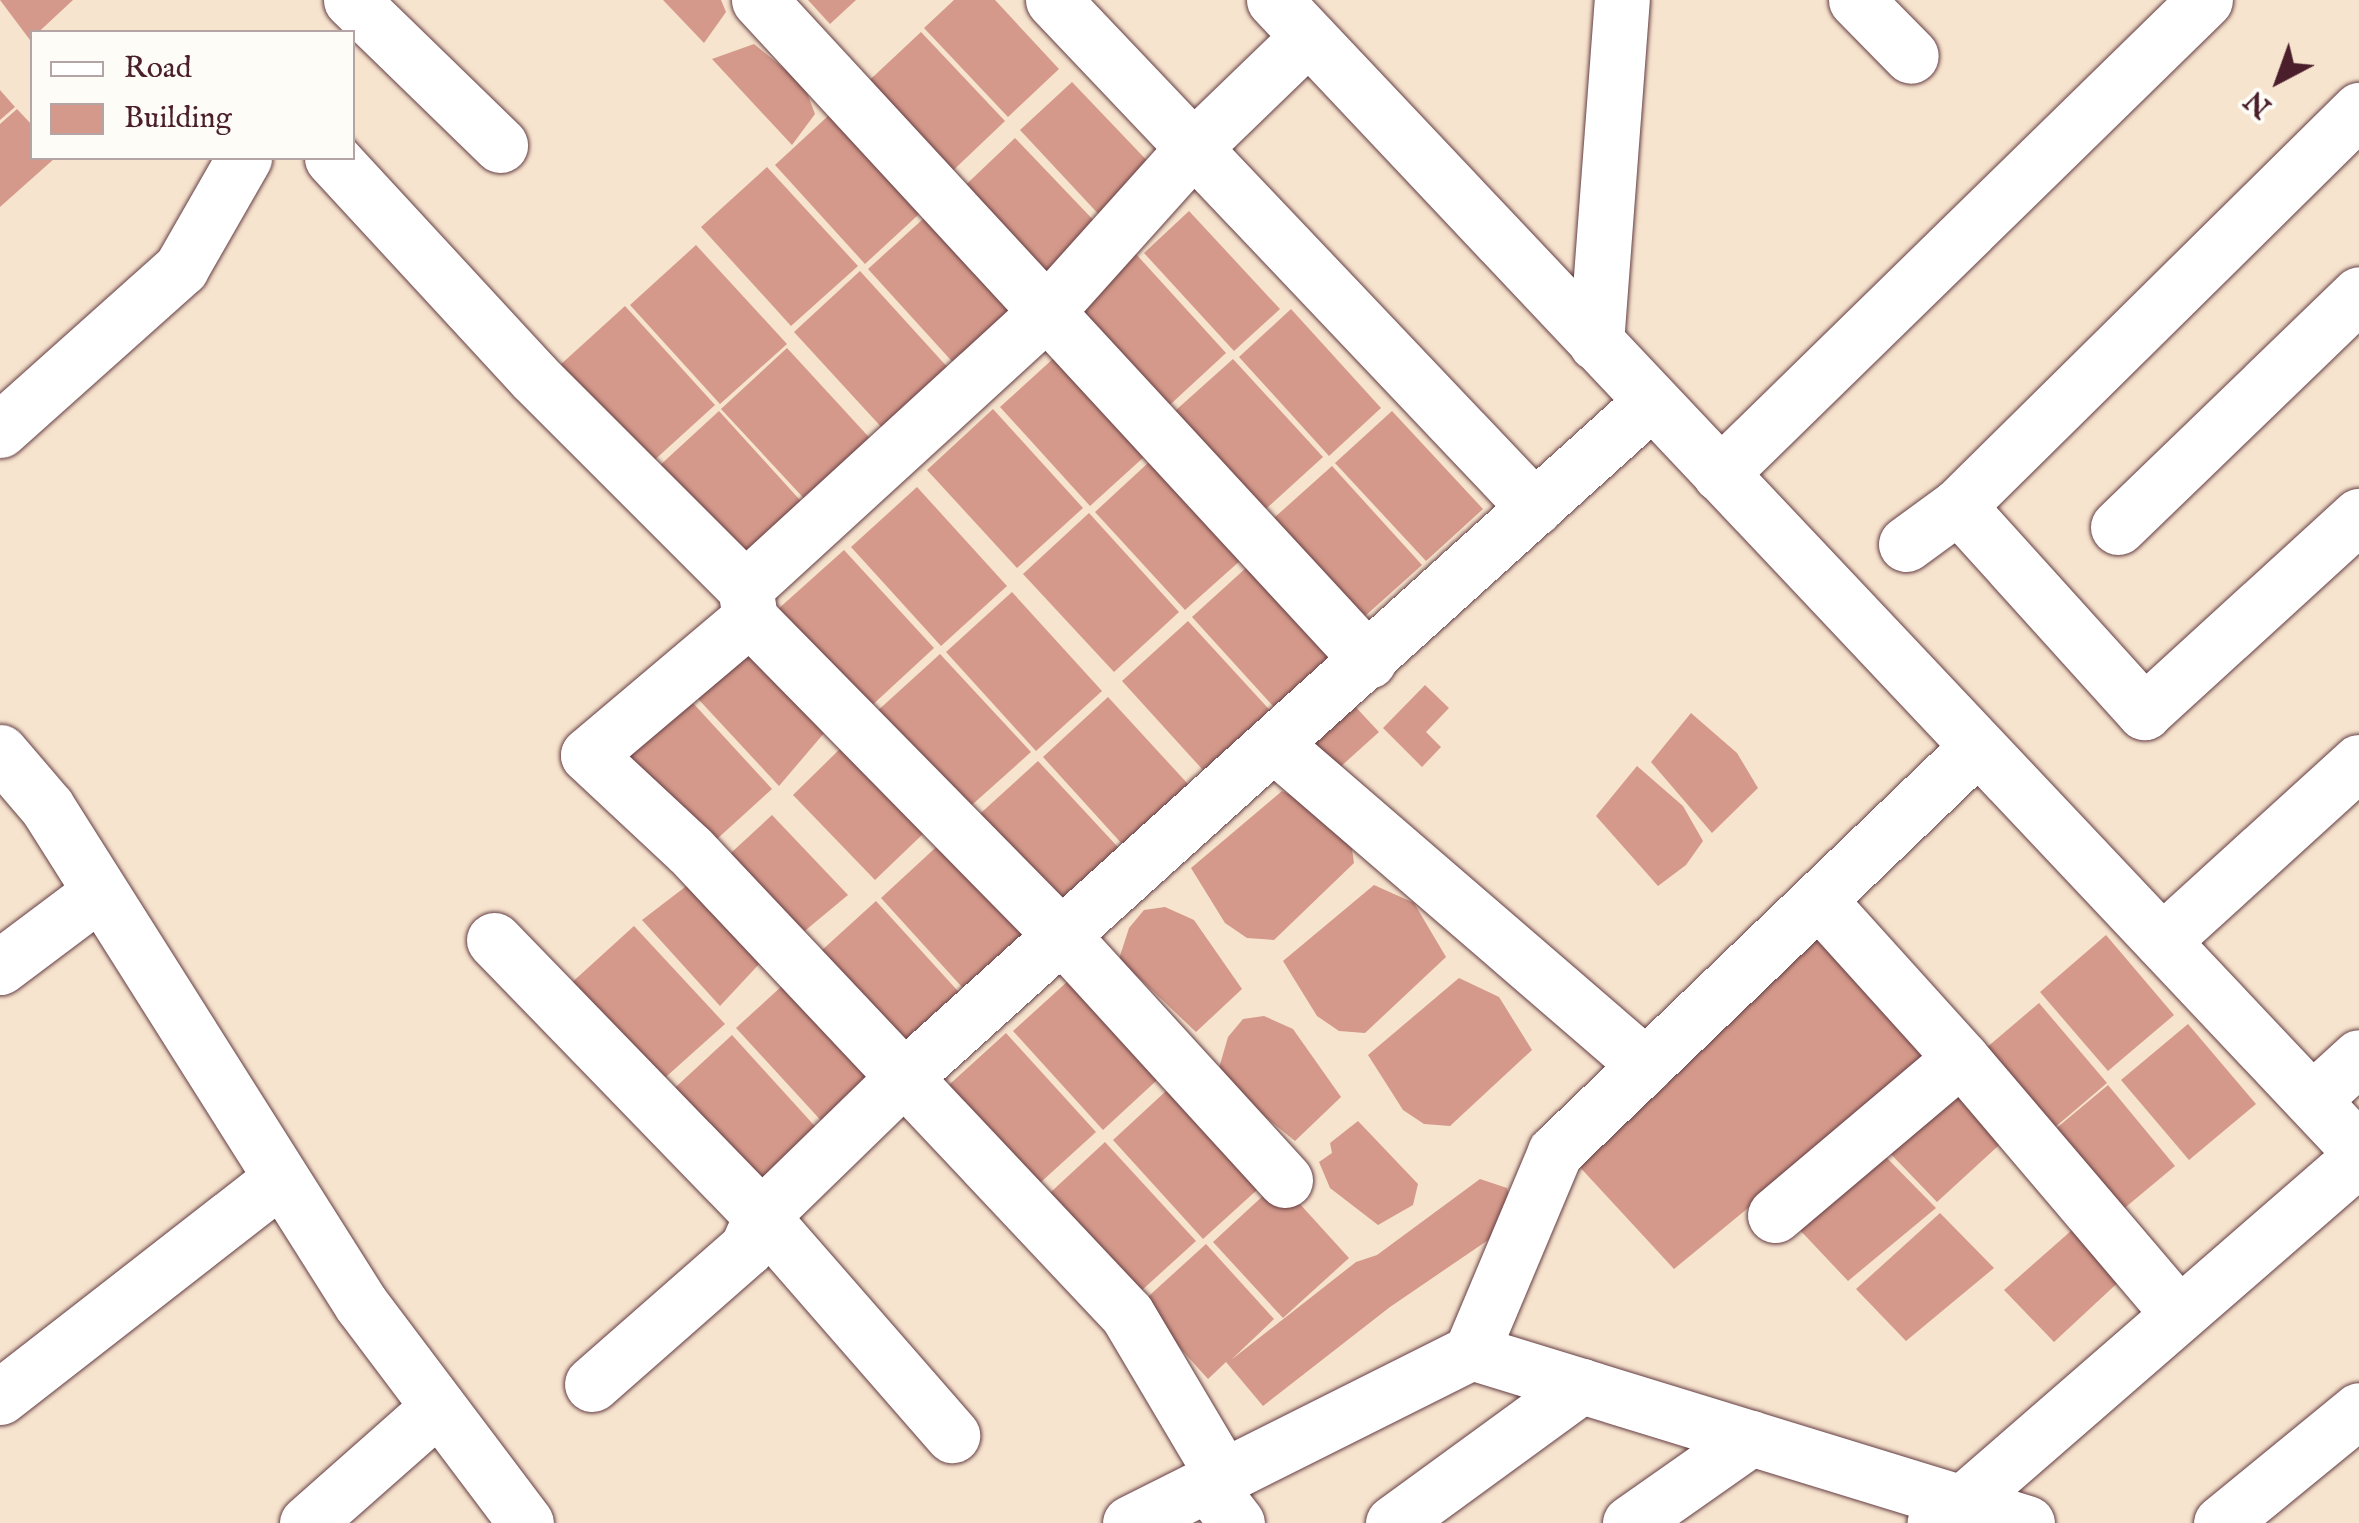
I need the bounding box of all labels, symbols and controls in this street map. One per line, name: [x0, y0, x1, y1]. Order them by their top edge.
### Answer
legend: [30, 30, 355, 160]
north arrow: [2229, 30, 2329, 130]
text: Road: [124, 50, 192, 88]
text: N: [2238, 82, 2280, 124]
text: Building: [124, 100, 232, 138]

